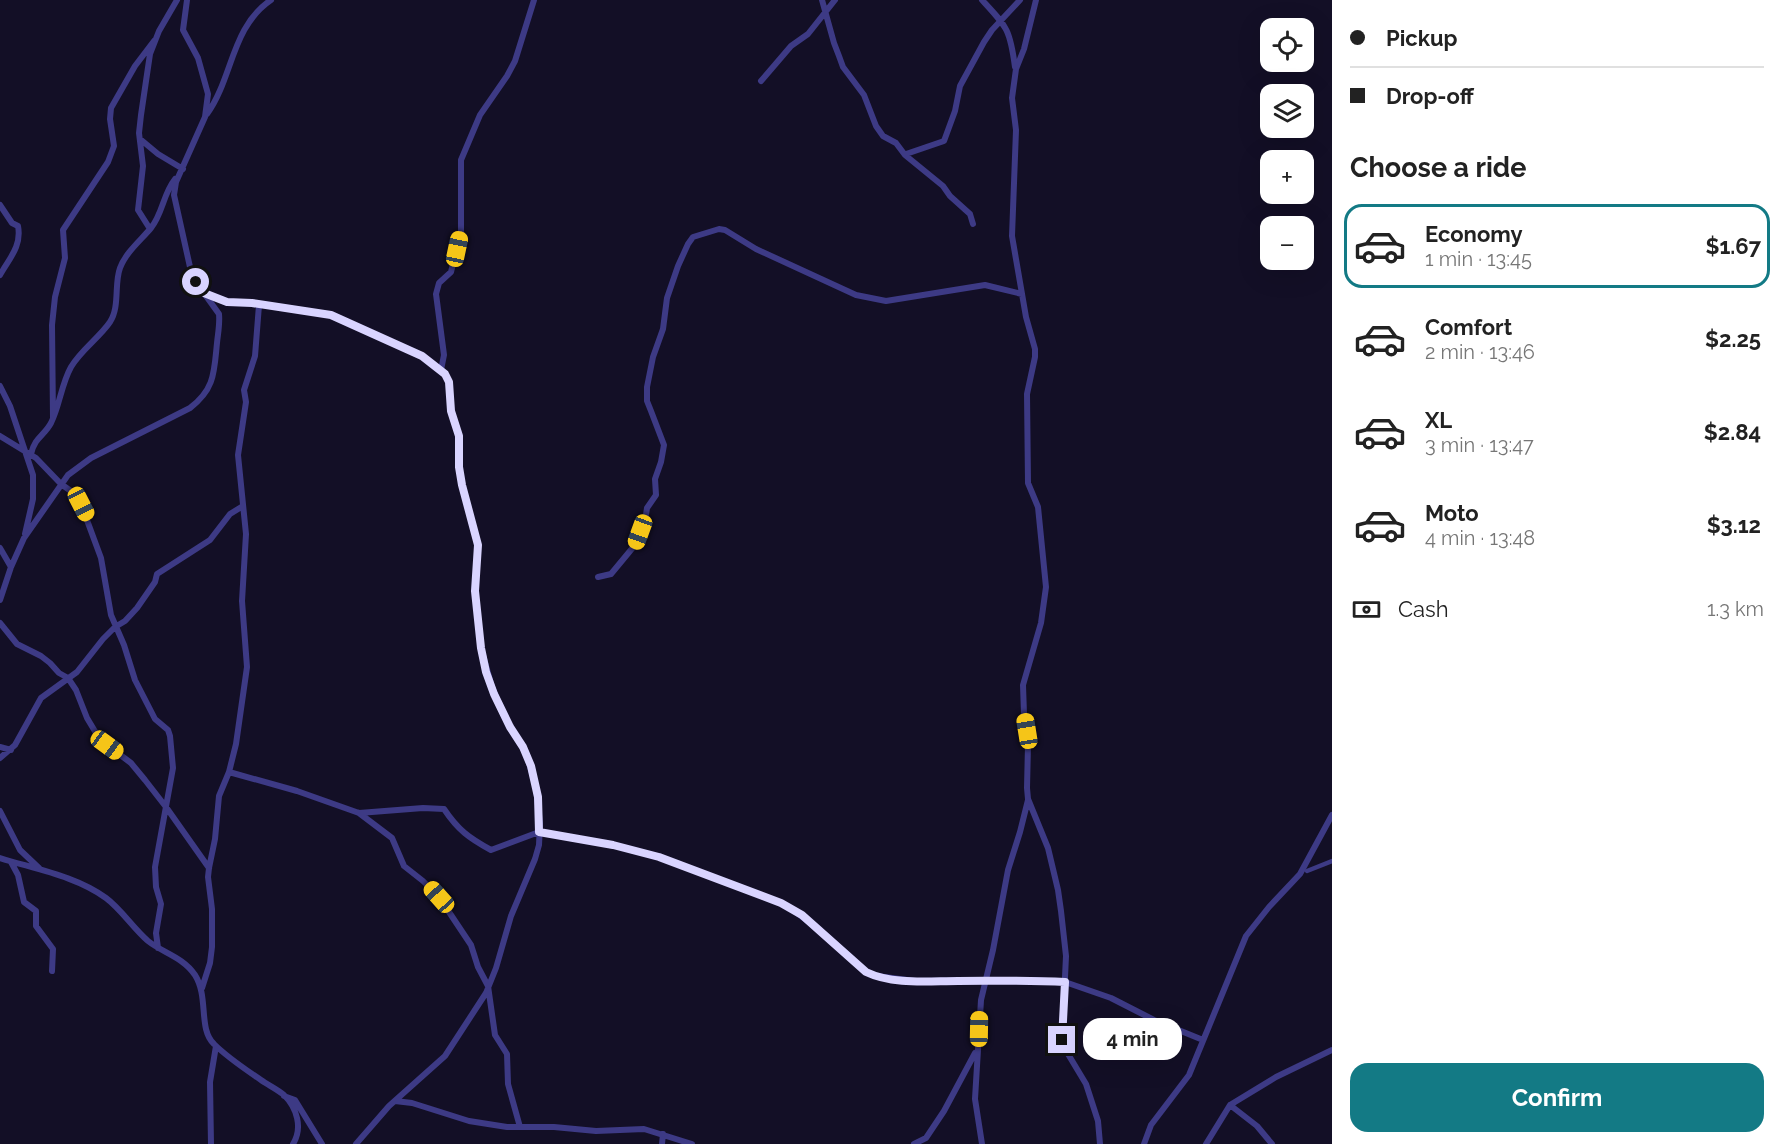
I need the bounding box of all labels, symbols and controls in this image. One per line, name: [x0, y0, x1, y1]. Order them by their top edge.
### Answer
map controls: [1260, 18, 1314, 270]
button: locate: [1260, 18, 1314, 72]
text: Pickup: [1386, 25, 1458, 51]
text: Drop-off: [1386, 83, 1474, 109]
button: layers: [1260, 84, 1314, 138]
button: +: [1260, 150, 1314, 204]
text: Choose a ride: [1350, 152, 1526, 183]
button: −: [1260, 216, 1314, 270]
icon: car: [1353, 219, 1407, 273]
text: Economy: [1425, 221, 1523, 247]
car: [444, 230, 470, 268]
text: $1.67: [1706, 233, 1761, 259]
text: 1 min · 13:45: [1425, 247, 1532, 271]
route start: [182, 268, 209, 295]
icon: car: [1353, 312, 1407, 366]
text: Comfort: [1425, 314, 1512, 340]
text: $2.25: [1705, 326, 1761, 352]
text: 2 min · 13:46: [1425, 340, 1535, 364]
icon: car: [1353, 405, 1407, 459]
text: XL: [1425, 407, 1452, 433]
text: $2.84: [1704, 419, 1761, 445]
text: 3 min · 13:47: [1425, 433, 1534, 457]
car: [65, 484, 97, 524]
icon: car: [1353, 498, 1407, 552]
text: Moto: [1425, 500, 1479, 526]
car: [625, 512, 655, 552]
text: $3.12: [1707, 512, 1761, 538]
text: 4 min · 13:48: [1425, 526, 1535, 550]
icon: cash: [1350, 593, 1383, 626]
text: Cash: [1398, 596, 1449, 622]
text: 1.3 km: [1707, 597, 1764, 621]
car: [1015, 712, 1039, 750]
car: [87, 727, 127, 763]
car: [420, 878, 458, 916]
car: [970, 1011, 988, 1047]
callout: 4 min: [1083, 1019, 1182, 1061]
route end: [1048, 1026, 1075, 1053]
text: 4 min: [1106, 1027, 1159, 1051]
button: Confirm: [1350, 1063, 1764, 1132]

